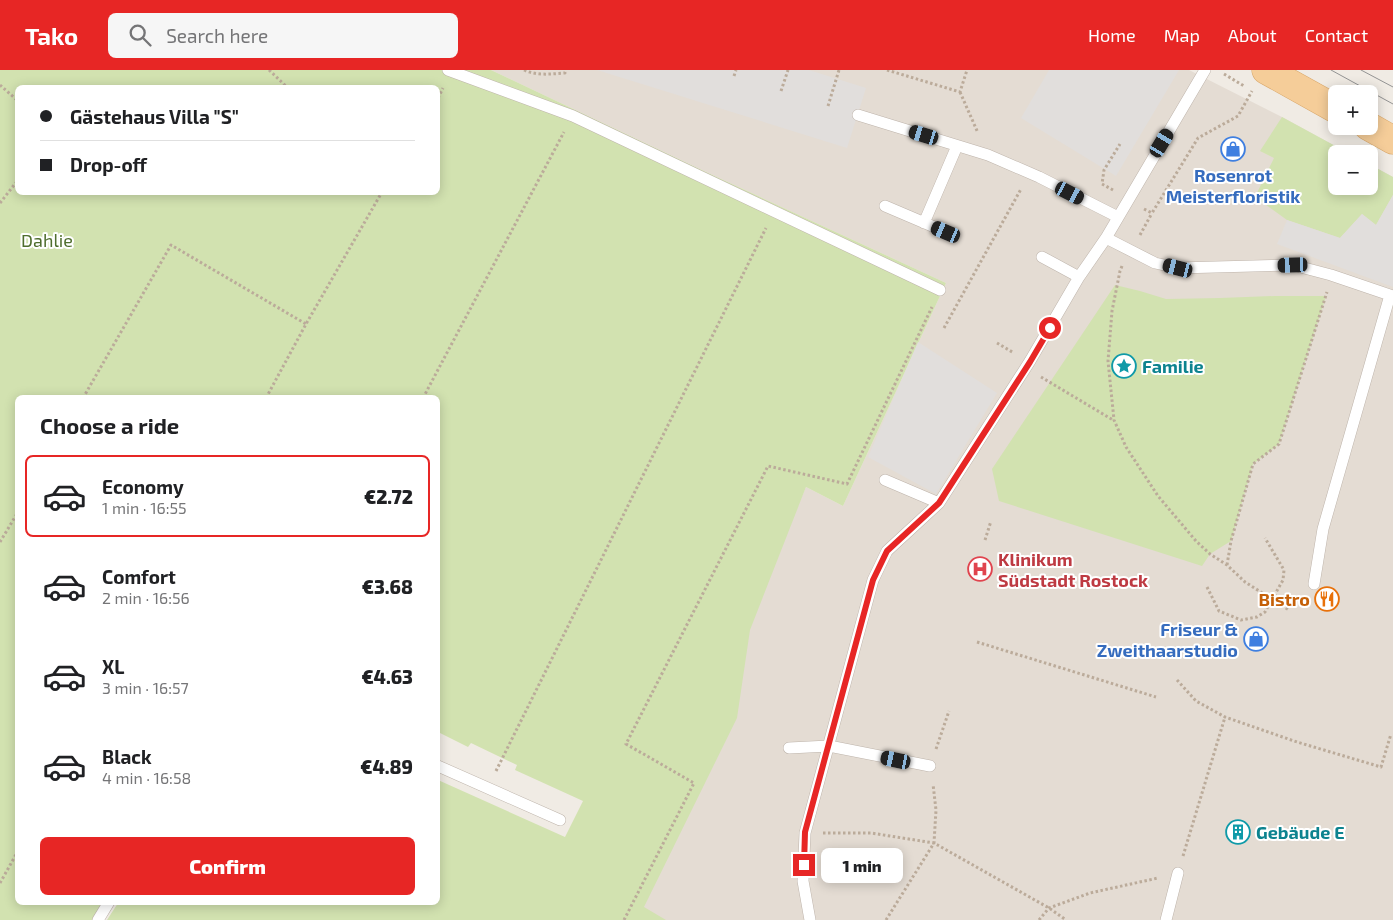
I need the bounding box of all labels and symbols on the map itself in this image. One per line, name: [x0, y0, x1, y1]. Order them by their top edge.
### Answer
car: [907, 123, 940, 147]
car: [1147, 126, 1176, 160]
shop icon: Rosenrot Meisterfloristik: [1220, 136, 1246, 162]
place label: Rosenrot Meisterfloristik: [1166, 164, 1300, 207]
car: [1053, 180, 1086, 206]
car: [929, 219, 962, 245]
park label: Dahlie: [21, 229, 73, 251]
car: [1161, 257, 1194, 279]
car: [1277, 257, 1308, 273]
route start: [1039, 317, 1061, 339]
place icon: Familie: [1111, 353, 1137, 379]
place label: Familie: [1142, 355, 1204, 377]
place label: Klinikum Südstadt Rostock: [998, 548, 1148, 591]
hospital icon: Klinikum Südstadt Rostock: [967, 556, 993, 582]
restaurant icon: Bistro: [1314, 586, 1340, 612]
place label: Bistro: [1258, 588, 1310, 610]
place label: Friseur & Zweithaarstudio: [1097, 618, 1238, 661]
shop icon: Friseur & Zweithaarstudio: [1243, 626, 1269, 652]
car: [879, 750, 912, 770]
building icon: Gebäude E: [1225, 819, 1251, 845]
place label: Gebäude E: [1256, 821, 1345, 843]
callout: 1 min: [822, 848, 904, 882]
route end: [793, 854, 815, 876]

